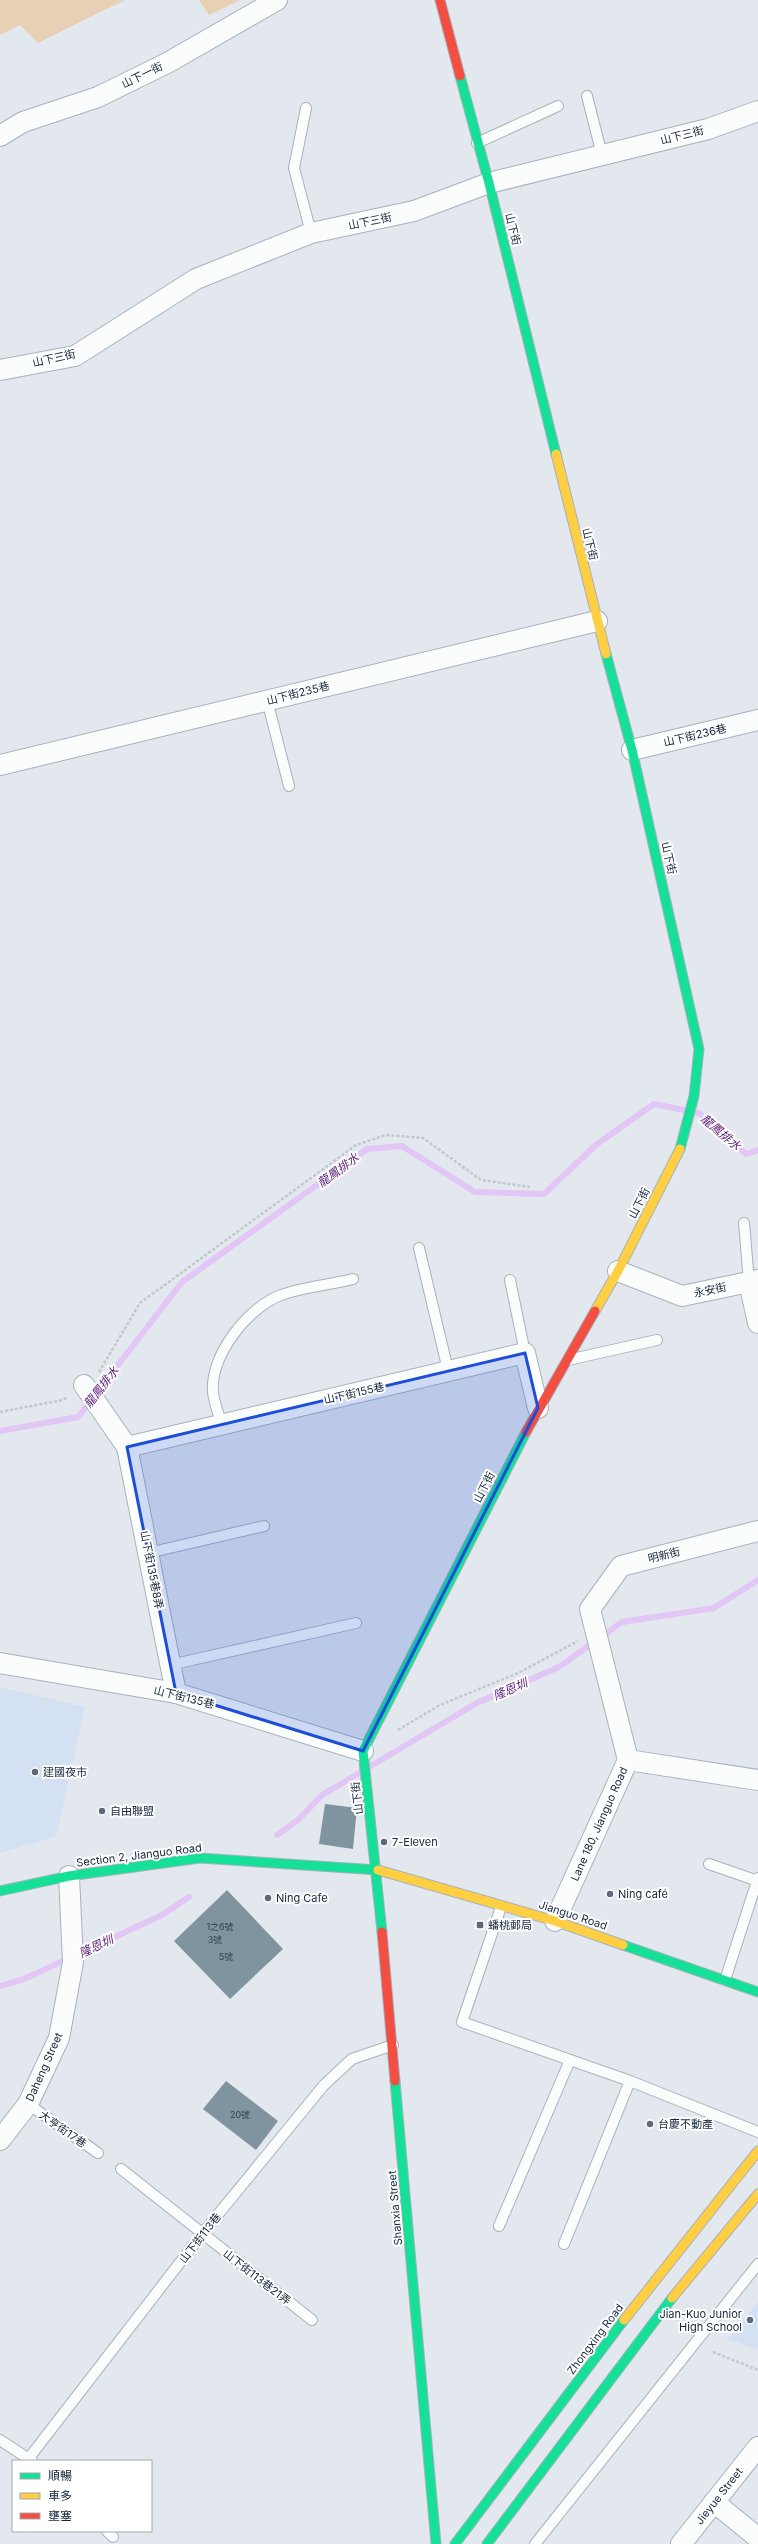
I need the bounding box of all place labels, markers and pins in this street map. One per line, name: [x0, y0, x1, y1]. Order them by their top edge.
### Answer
place label: 建國夜市: [43, 1765, 87, 1779]
marker: 建國夜市: [30, 1767, 40, 1777]
place label: 自由聯盟: [110, 1804, 154, 1818]
marker: 自由聯盟: [97, 1806, 107, 1816]
place label: 7-Eleven: [392, 1835, 438, 1849]
marker: 7-Eleven: [379, 1837, 389, 1847]
place label: Ning café: [618, 1887, 668, 1901]
marker: Ning café: [605, 1889, 615, 1899]
place label: Ning Cafe: [276, 1891, 328, 1905]
marker: Ning Cafe: [263, 1893, 273, 1903]
place label: 蟠桃郵局: [488, 1918, 532, 1932]
marker: 蟠桃郵局: [475, 1920, 485, 1930]
place label: 台慶不動產: [658, 2117, 713, 2131]
marker: 台慶不動產: [645, 2119, 655, 2129]
place label: Jian-Kuo Junior High School: [659, 2307, 742, 2334]
marker: Jian-Kuo Junior High School: [745, 2315, 755, 2325]

